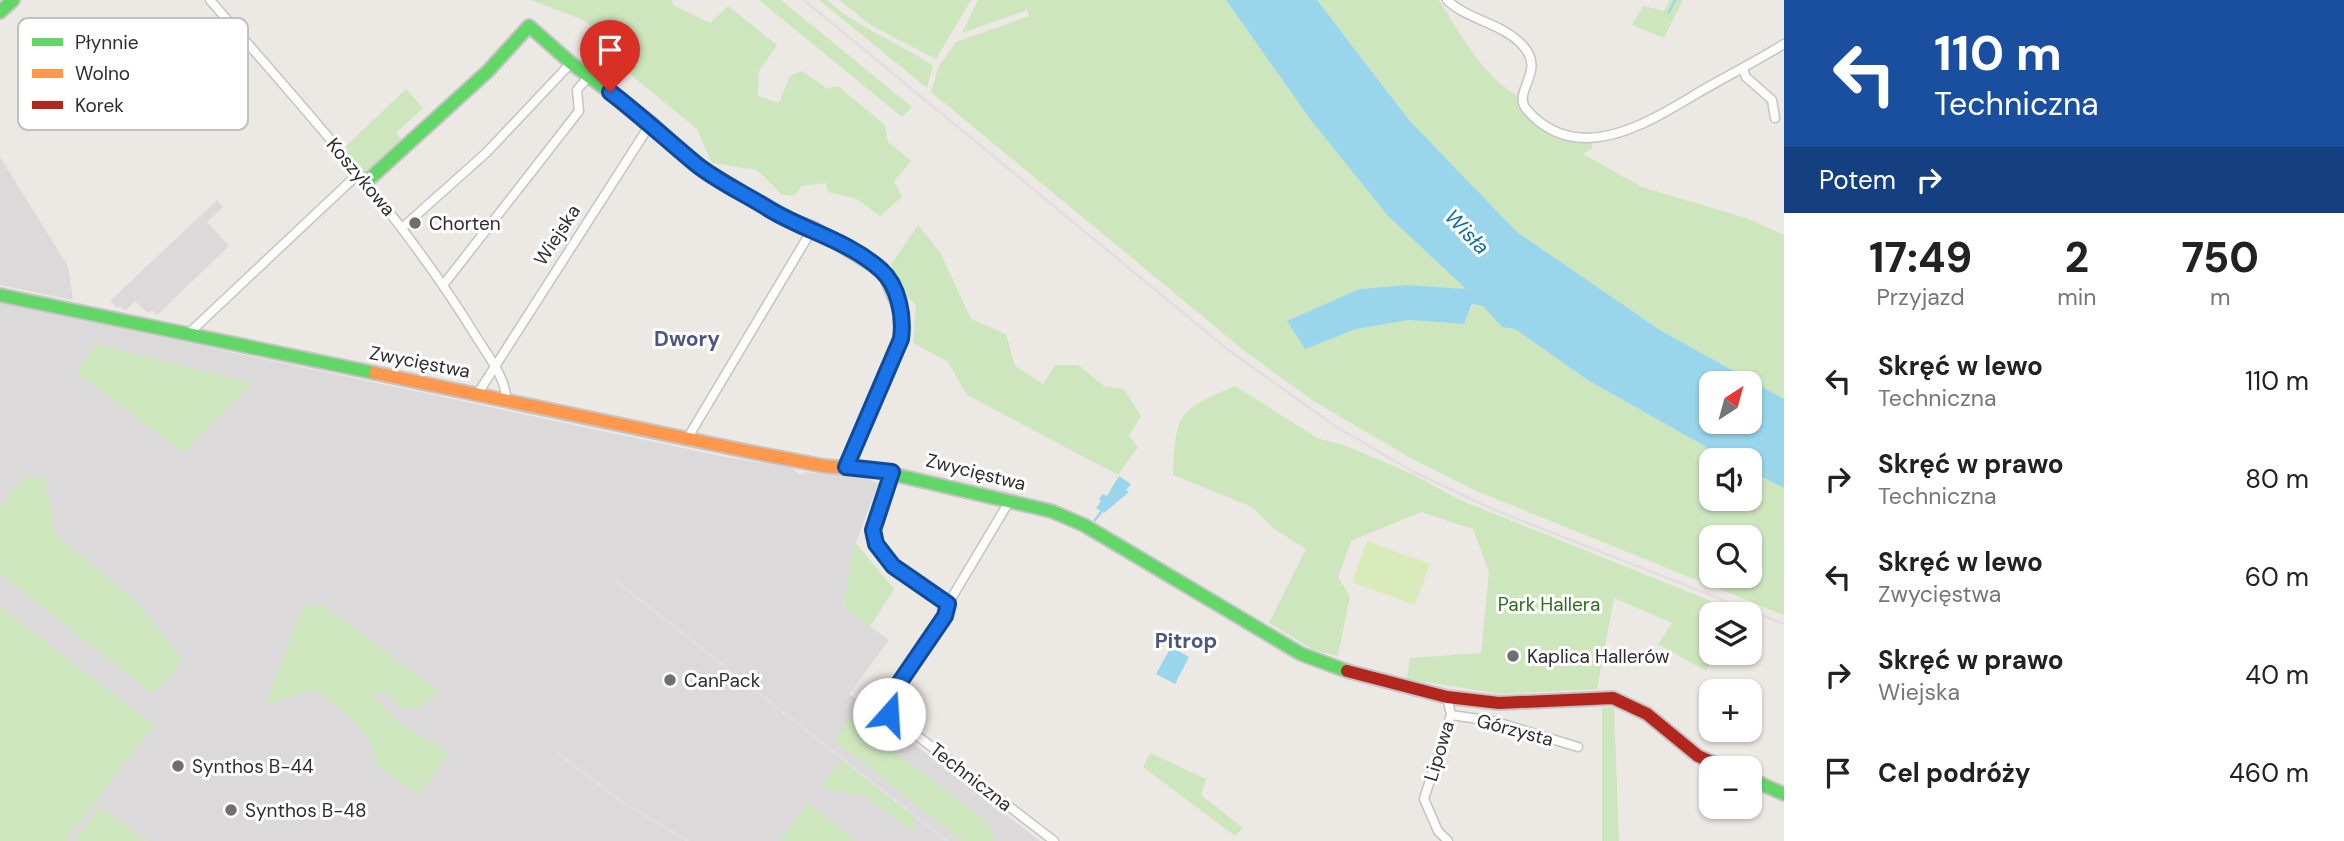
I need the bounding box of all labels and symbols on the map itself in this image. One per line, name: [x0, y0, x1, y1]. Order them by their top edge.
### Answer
legend: [18, 18, 248, 130]
pin: [580, 20, 640, 92]
text: Płynnie: [75, 30, 139, 55]
text: Wolno: [75, 61, 130, 86]
text: Korek: [75, 93, 124, 118]
street label: Koszykowa: [321, 133, 401, 221]
street label: Wiejska: [528, 200, 586, 270]
water label: Wisła: [1439, 203, 1495, 261]
place label: Chorten: [429, 211, 501, 236]
marker: Chorten: [407, 215, 423, 231]
district label: Dwory: [654, 325, 720, 353]
street label: Zwycięstwa: [368, 340, 472, 384]
north arrow: [1699, 371, 1762, 434]
street label: Zwycięstwa: [924, 448, 1028, 496]
park label: Park Hallera: [1498, 592, 1600, 617]
district label: Pitrop: [1155, 627, 1217, 655]
place label: Kaplica Hallerów: [1527, 644, 1670, 669]
marker: Kaplica Hallerów: [1505, 648, 1521, 664]
place label: CanPack: [684, 668, 761, 693]
marker: CanPack: [662, 672, 678, 688]
position arrow: [852, 677, 926, 751]
street label: Górzysta: [1474, 708, 1556, 752]
street label: Lipowa: [1418, 718, 1460, 784]
street label: Techniczna: [925, 737, 1017, 817]
place label: Synthos B-44: [192, 754, 314, 779]
marker: Synthos B-44: [170, 758, 186, 774]
place label: Synthos B-48: [245, 798, 367, 823]
marker: Synthos B-48: [223, 802, 239, 818]

